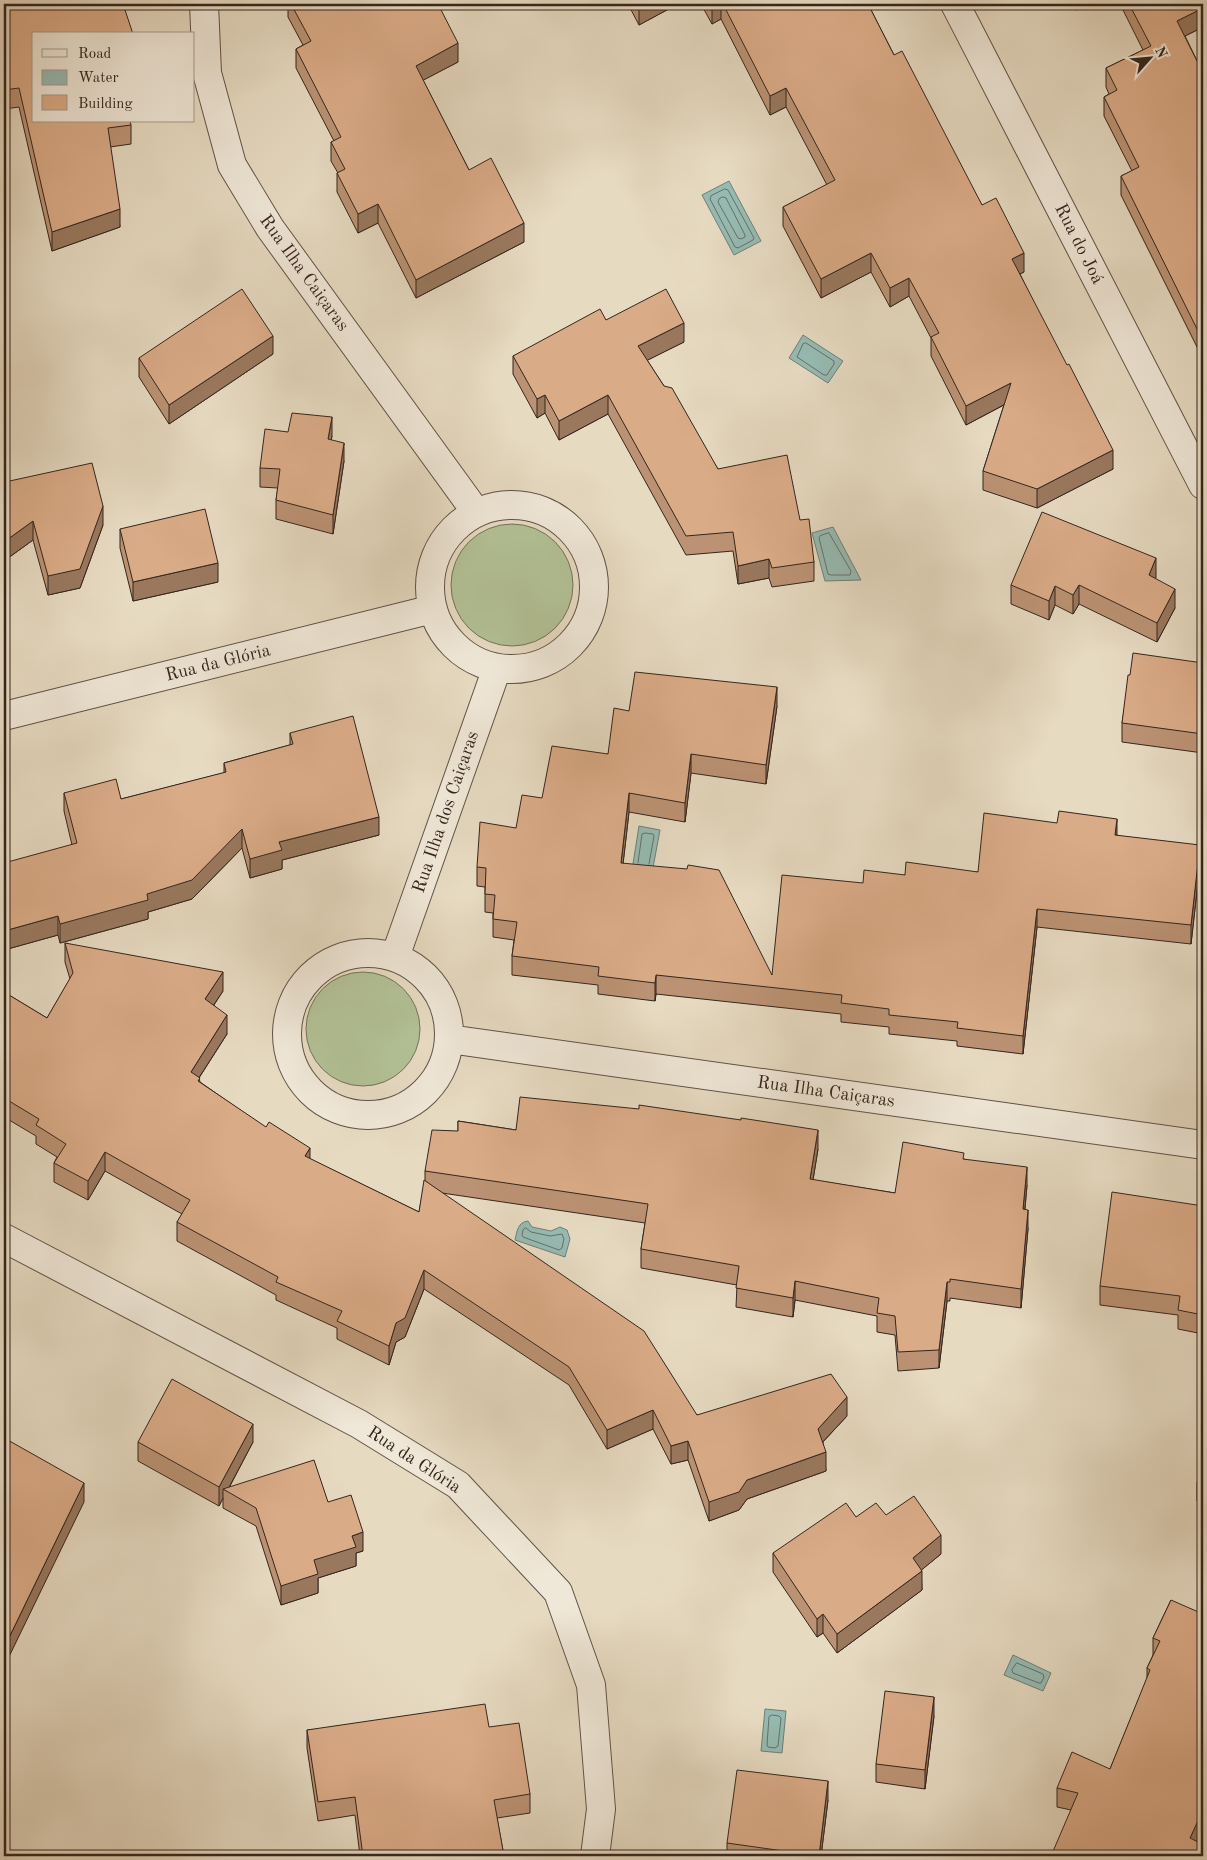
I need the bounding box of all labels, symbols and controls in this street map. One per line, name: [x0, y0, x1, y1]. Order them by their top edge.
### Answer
legend: [32, 32, 195, 122]
north arrow: [1124, 32, 1174, 82]
text: N: [1152, 45, 1169, 61]
text: Road: [78, 47, 112, 62]
text: Water: [78, 71, 119, 86]
text: Building: [78, 97, 133, 112]
street label: Rua do Joá: [1051, 201, 1107, 287]
street label: Rua Ilha Caiçaras: [256, 212, 352, 335]
street label: Rua da Glória: [164, 641, 273, 685]
street label: Rua Ilha dos Caiçaras: [410, 729, 482, 895]
street label: Rua Ilha Caiçaras: [756, 1073, 896, 1111]
street label: Rua da Glória: [364, 1423, 464, 1497]

